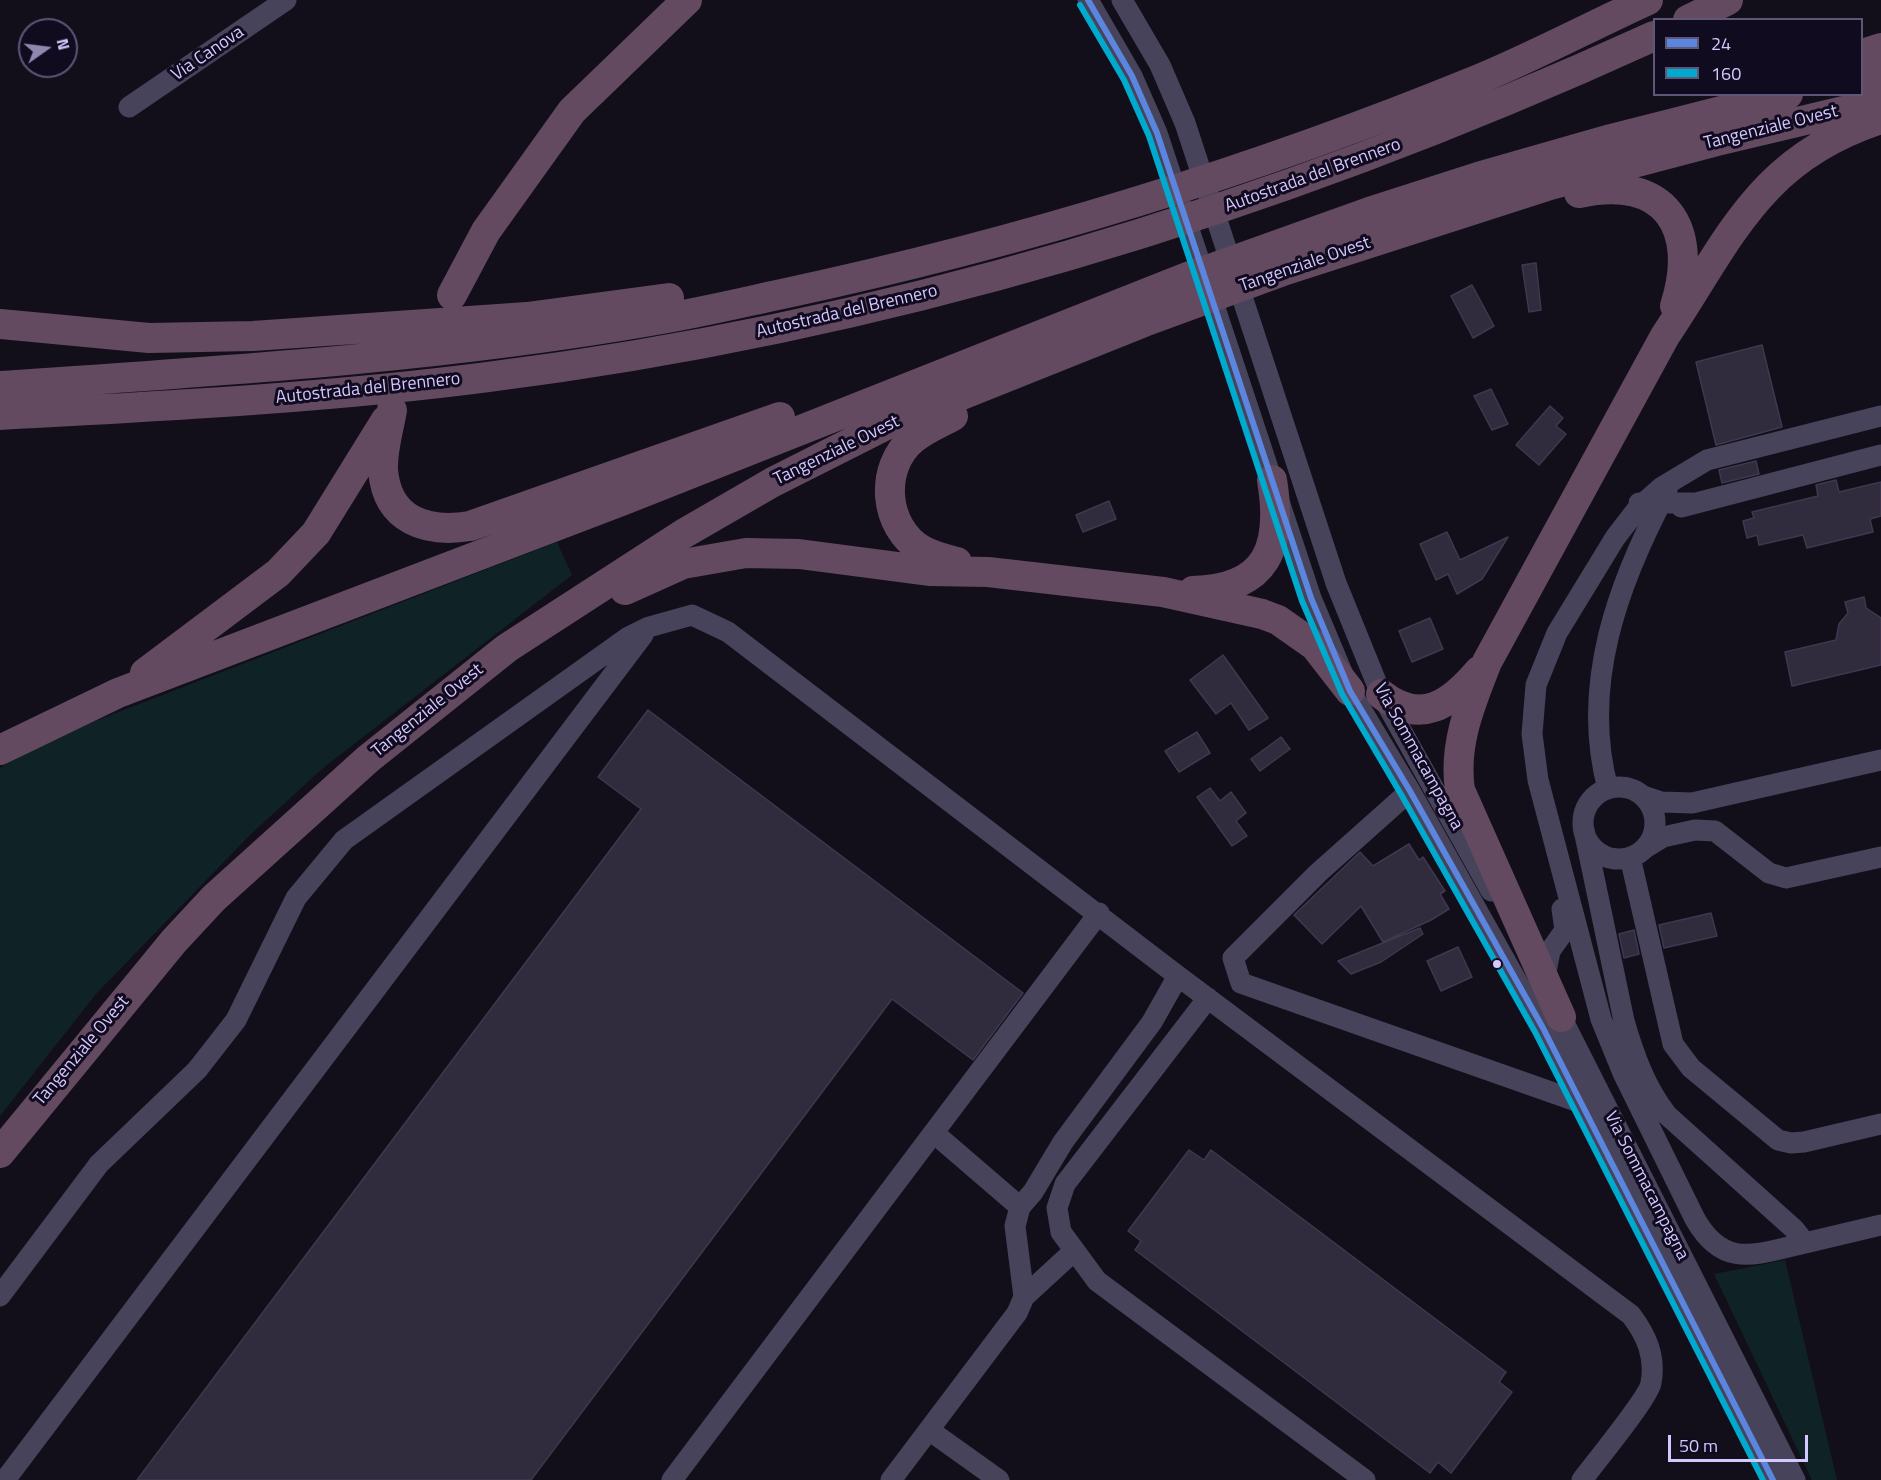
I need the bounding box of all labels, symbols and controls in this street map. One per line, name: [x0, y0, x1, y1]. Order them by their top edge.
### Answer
north arrow: [18, 18, 78, 78]
legend: [1653, 18, 1863, 96]
street label: Via Canova: [168, 22, 248, 86]
text: 24: [1711, 30, 1731, 57]
text: N: [51, 36, 77, 52]
text: 160: [1711, 60, 1741, 87]
street label: Tangenziale Ovest: [1702, 101, 1840, 155]
street label: Autostrada del Brennero: [1222, 134, 1404, 218]
street label: Tangenziale Ovest: [1237, 232, 1373, 298]
street label: Autostrada del Brennero: [754, 281, 940, 343]
street label: Autostrada del Brennero: [275, 369, 461, 409]
street label: Tangenziale Ovest: [771, 411, 903, 491]
street label: Tangenziale Ovest: [368, 659, 488, 763]
street label: Via Sommacampagna: [1369, 680, 1467, 834]
unlabelled marker: [1491, 958, 1503, 970]
street label: Tangenziale Ovest: [30, 992, 134, 1110]
street label: Via Sommacampagna: [1599, 1108, 1693, 1264]
scale bar: [1671, 1423, 1810, 1461]
text: 50 m: [1679, 1432, 1718, 1459]

